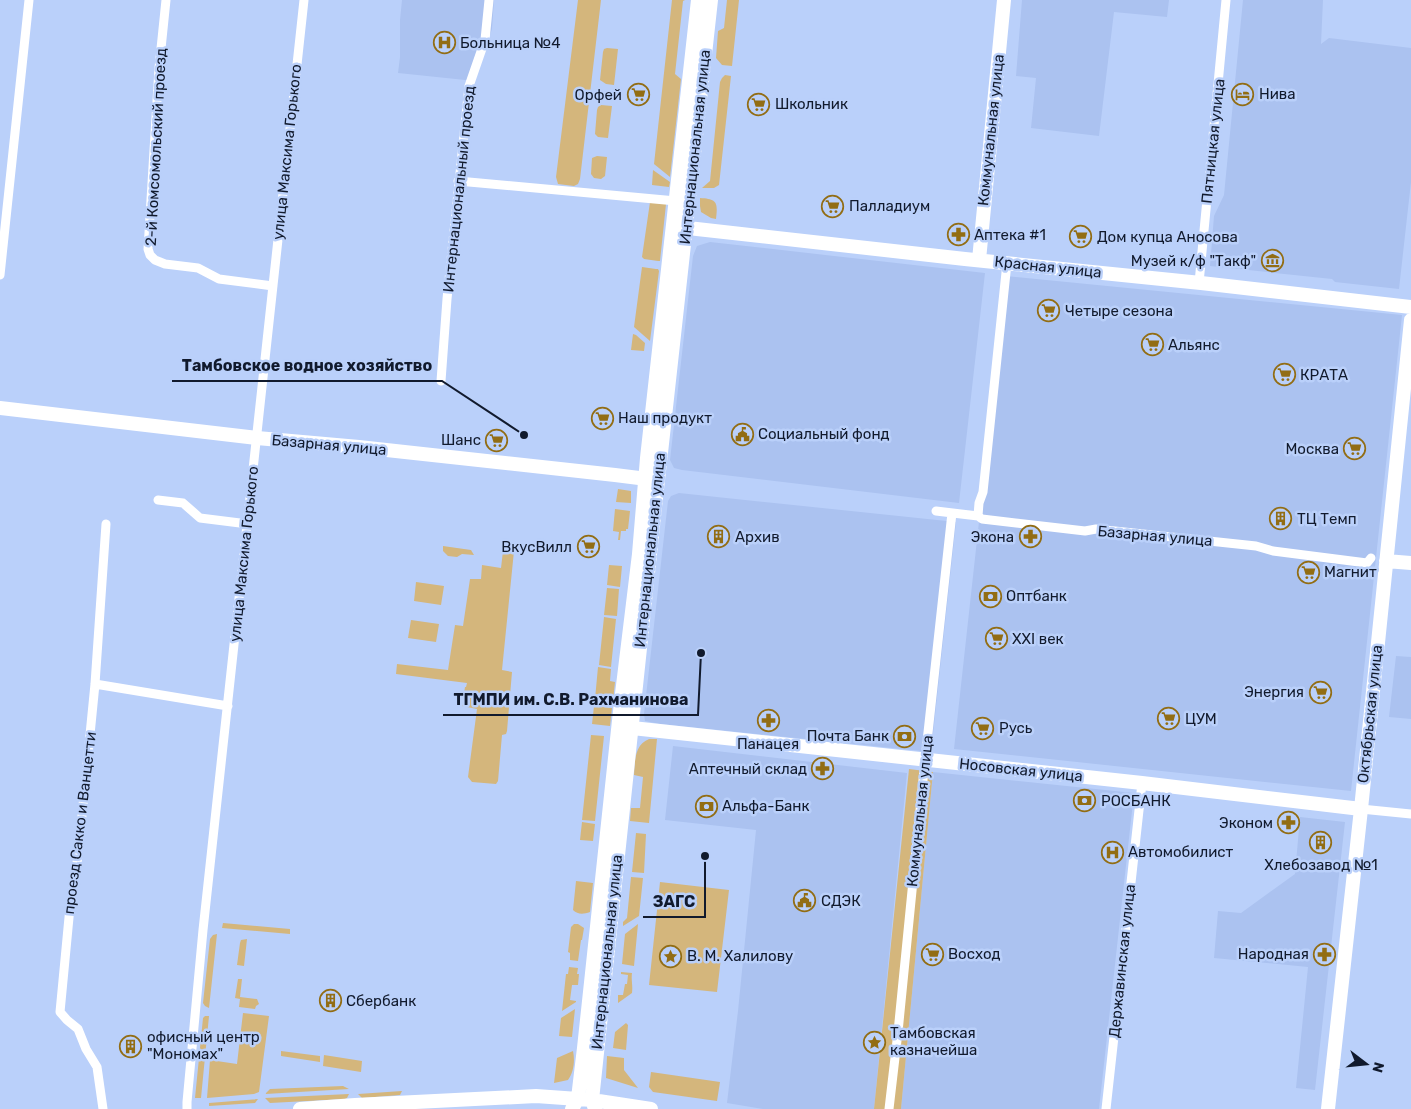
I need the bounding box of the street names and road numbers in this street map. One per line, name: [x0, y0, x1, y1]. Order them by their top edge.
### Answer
street label: 2-й Комсомольский проезд: [142, 48, 170, 246]
street label: Интернациональная улица: [676, 49, 714, 245]
street label: Коммунальная улица: [974, 53, 1008, 207]
street label: улица Максима Горького: [269, 63, 305, 241]
street label: Пятницкая улица: [1197, 78, 1229, 204]
street label: Интернациональный проезд: [439, 85, 479, 293]
street label: Красная улица: [994, 252, 1102, 282]
street label: Базарная улица: [271, 431, 387, 459]
street label: Интернациональная улица: [631, 452, 669, 648]
street label: улица Максима Горького: [226, 465, 262, 643]
street label: Базарная улица: [1097, 522, 1213, 550]
street label: Октябрьская улица: [1354, 644, 1386, 784]
street label: проезд Сакко и Ванцетти: [60, 731, 100, 915]
street label: Коммунальная улица: [903, 734, 937, 888]
street label: Носовская улица: [958, 755, 1084, 785]
street label: Интернациональная улица: [588, 854, 626, 1050]
street label: Державинская улица: [1105, 883, 1139, 1039]

